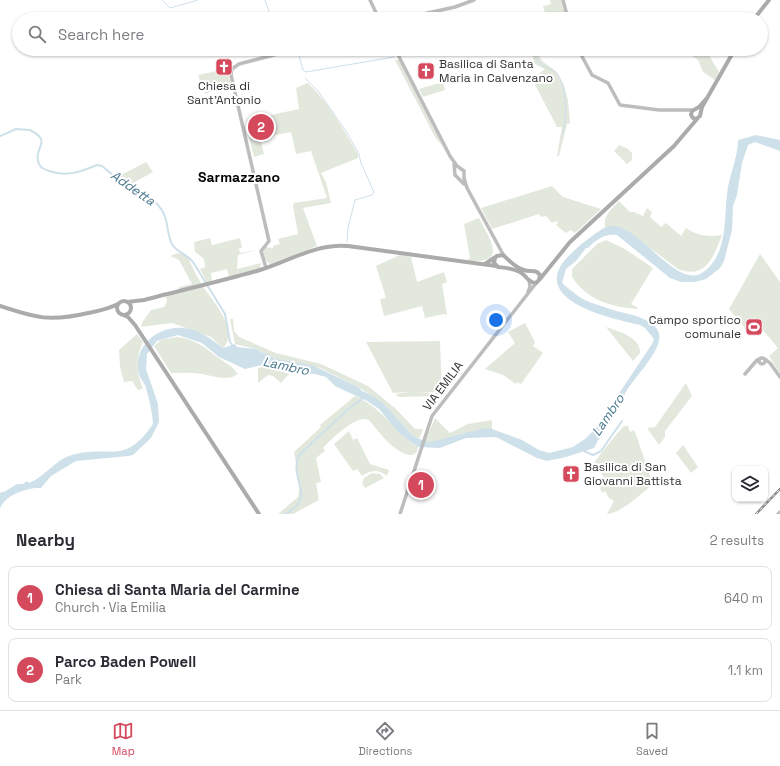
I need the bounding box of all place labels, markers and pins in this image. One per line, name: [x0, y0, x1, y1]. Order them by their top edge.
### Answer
place label: Basilica di Santa Maria in Calvenzano: [439, 56, 553, 86]
church icon: Chiesa di Sant'Antonio: [214, 57, 234, 77]
church icon: Basilica di Santa Maria in Calvenzano: [416, 61, 436, 81]
place label: Chiesa di Sant'Antonio: [187, 78, 261, 108]
pin: 2: [248, 112, 274, 142]
place label: Campo sportico comunale: [649, 312, 741, 342]
sports icon: Campo sportico comunale: [744, 317, 764, 337]
place label: Basilica di San Giovanni Battista: [584, 459, 682, 489]
church icon: Basilica di San Giovanni Battista: [561, 464, 581, 484]
pin: 1: [408, 470, 434, 500]

